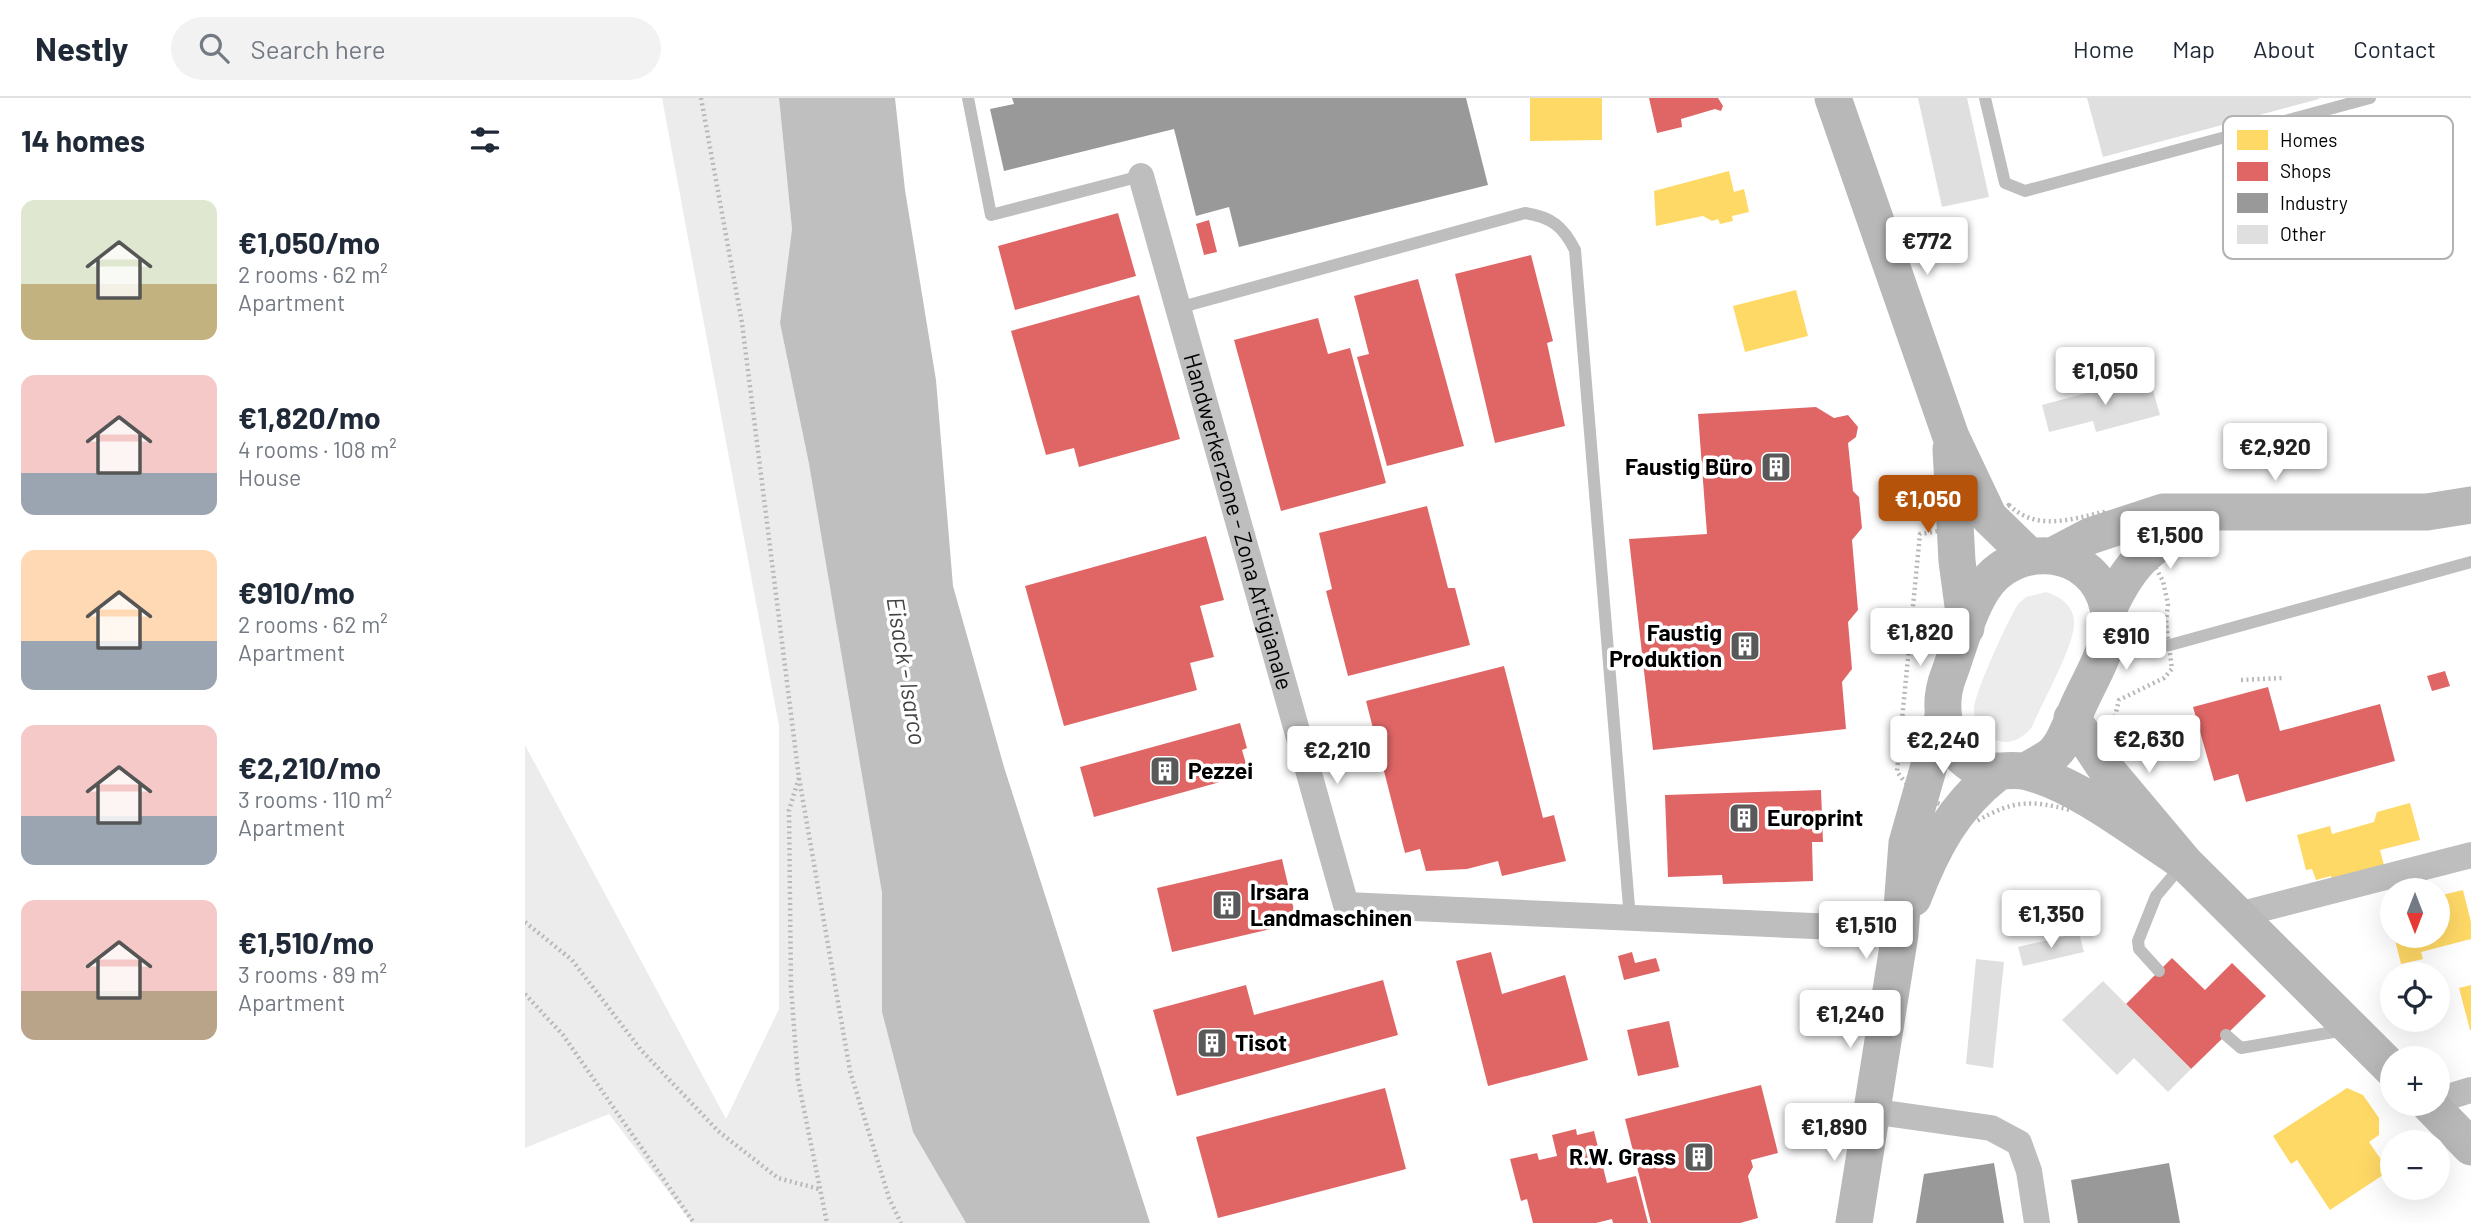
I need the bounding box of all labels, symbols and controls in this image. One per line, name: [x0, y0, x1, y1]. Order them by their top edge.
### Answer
search box: [171, 17, 661, 80]
text: Nestly: [35, 28, 129, 68]
icon: search: [195, 29, 233, 67]
text: Search here: [251, 33, 386, 64]
text: Home: [2073, 34, 2134, 63]
text: Map: [2172, 34, 2215, 63]
text: About: [2253, 34, 2315, 63]
text: Contact: [2353, 34, 2436, 63]
legend: [2223, 116, 2453, 259]
icon: filters: [466, 121, 504, 159]
text: 14 homes: [21, 122, 145, 158]
text: Homes: [2280, 128, 2337, 151]
text: Shops: [2280, 159, 2331, 182]
text: Industry: [2280, 191, 2348, 214]
pin: €772: [1886, 218, 1968, 277]
text: Other: [2280, 222, 2326, 245]
text: €1,050/mo: [238, 224, 380, 260]
text: €772: [1902, 226, 1952, 254]
icon: home: [77, 228, 161, 312]
text: 2 rooms · 62 m²: [238, 260, 388, 288]
text: Apartment: [238, 288, 345, 316]
pin: €1,050: [2048, 348, 2162, 407]
street label: Handwerkerzone - Zona Artigianale: [1179, 350, 1300, 693]
text: €1,050: [2072, 356, 2138, 384]
text: €1,820/mo: [238, 399, 381, 435]
icon: home: [77, 403, 161, 487]
pin: €2,920: [2218, 424, 2332, 483]
text: €2,920: [2239, 432, 2311, 460]
text: 4 rooms · 108 m²: [238, 435, 397, 463]
building icon: Faustig Büro: [1759, 450, 1793, 484]
place label: Faustig Büro: [1625, 452, 1753, 480]
text: House: [238, 463, 301, 491]
pin: €1,050: [1871, 476, 1985, 535]
text: €1,050: [1895, 484, 1961, 512]
pin: €1,500: [2113, 512, 2227, 571]
text: €1,500: [2136, 520, 2204, 548]
text: €910/mo: [238, 574, 355, 610]
icon: home: [77, 578, 161, 662]
water label: Eisack - Isarco: [881, 595, 933, 747]
pin: €1,820: [1863, 608, 1977, 668]
text: 2 rooms · 62 m²: [238, 610, 388, 638]
pin: €910: [2085, 612, 2167, 672]
text: €1,820: [1886, 617, 1954, 645]
place label: Faustig Produktion: [1609, 618, 1722, 672]
text: €910: [2102, 621, 2150, 649]
building icon: Faustig Produktion: [1728, 629, 1762, 663]
text: Apartment: [238, 638, 345, 666]
pin: €2,240: [1886, 716, 2000, 776]
pin: €2,630: [2092, 716, 2206, 775]
text: €2,630: [2113, 724, 2185, 752]
text: €2,240: [1906, 725, 1980, 753]
pin: €2,210: [1280, 726, 1394, 786]
text: €2,210: [1303, 735, 1371, 763]
text: €2,210/mo: [238, 749, 381, 785]
icon: home: [77, 753, 161, 837]
building icon: Pezzei: [1148, 754, 1182, 788]
place label: Pezzei: [1188, 756, 1253, 784]
text: 3 rooms · 110 m²: [238, 785, 392, 813]
building icon: Europrint: [1727, 801, 1761, 835]
place label: Europrint: [1767, 803, 1863, 831]
text: Apartment: [238, 813, 345, 841]
place label: Irsara Landmaschinen: [1250, 877, 1412, 931]
north arrow: [2380, 878, 2450, 948]
map controls: [2380, 878, 2450, 1200]
building icon: Irsara Landmaschinen: [1210, 888, 1244, 922]
pin: €1,350: [1994, 890, 2108, 950]
text: €1,350: [2018, 899, 2084, 927]
pin: €1,510: [1809, 902, 1923, 961]
text: €1,510: [1835, 910, 1897, 938]
text: €1,510/mo: [238, 924, 374, 960]
icon: home: [77, 928, 161, 1012]
text: 3 rooms · 89 m²: [238, 960, 387, 988]
button: locate: [2380, 962, 2450, 1032]
text: Apartment: [238, 988, 345, 1016]
pin: €1,240: [1793, 990, 1907, 1050]
text: €1,240: [1816, 999, 1884, 1027]
building icon: Tisot: [1195, 1026, 1229, 1060]
place label: Tisot: [1235, 1028, 1287, 1056]
button: +: [2380, 1046, 2450, 1116]
pin: €1,890: [1777, 1104, 1891, 1163]
text: €1,890: [1801, 1112, 1867, 1140]
button: −: [2380, 1130, 2450, 1200]
building icon: R.W. Grass: [1682, 1140, 1716, 1174]
place label: R.W. Grass: [1569, 1142, 1676, 1170]

